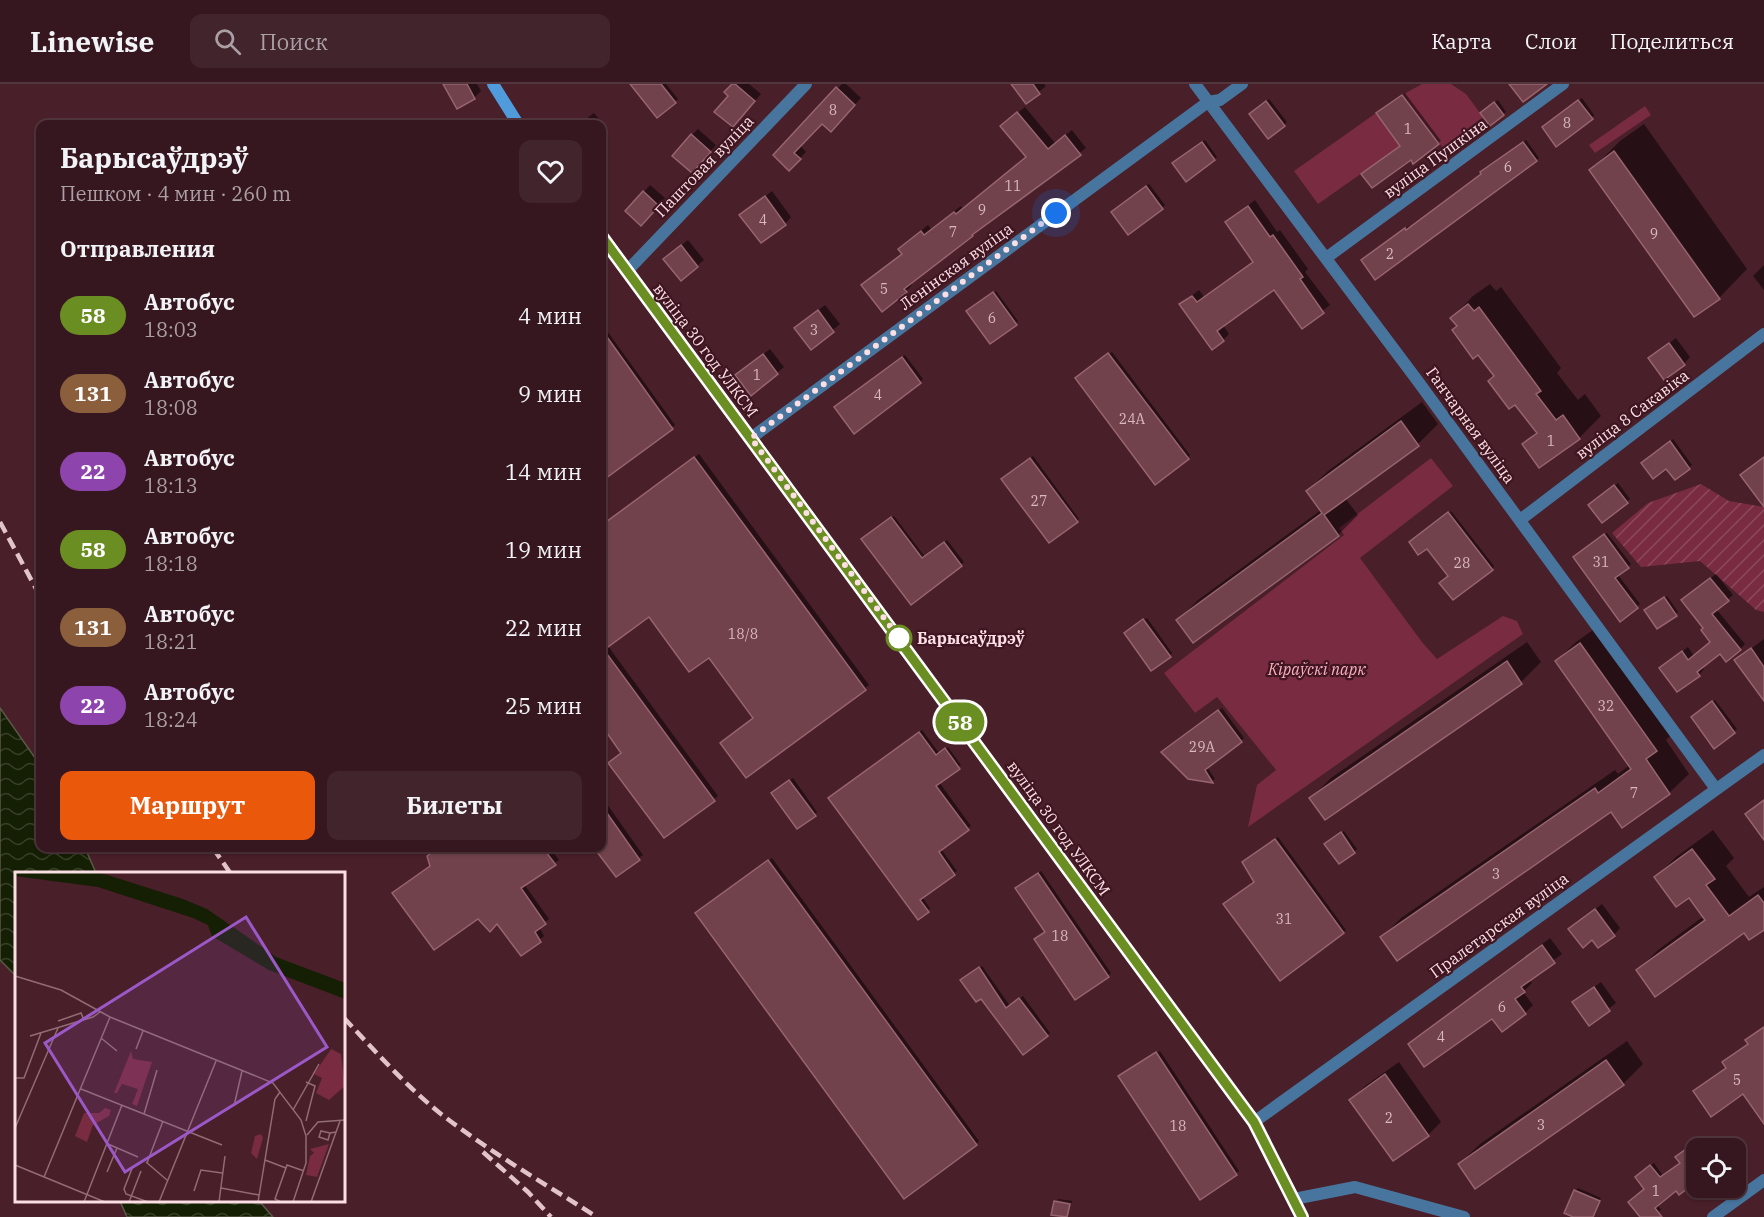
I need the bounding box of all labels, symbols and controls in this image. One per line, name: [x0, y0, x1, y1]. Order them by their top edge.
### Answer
search box: [190, 14, 610, 68]
text: Linewise: [30, 23, 154, 60]
icon: search: [211, 25, 244, 58]
text: Поиск: [259, 27, 328, 56]
text: Карта: [1431, 27, 1492, 55]
text: Слои: [1525, 27, 1577, 55]
text: Поделиться: [1610, 27, 1734, 55]
house number: 8: [829, 101, 837, 119]
street label: Паштовая вуліца: [650, 111, 758, 221]
street label: вуліца Пушкіна: [1379, 114, 1491, 202]
house number: 8: [1563, 114, 1571, 132]
house number: 1: [1404, 120, 1412, 138]
text: Барысаўдрэў: [60, 139, 248, 176]
button: heart: [519, 140, 582, 203]
house number: 6: [1504, 158, 1512, 176]
house number: 11: [1005, 177, 1021, 195]
text: Пешком · 4 мин · 260 m: [60, 180, 291, 207]
your location: [1041, 198, 1071, 228]
house number: 9: [978, 201, 986, 219]
house number: 4: [759, 211, 767, 229]
street label: Ленінская вуліца: [895, 218, 1017, 314]
house number: 7: [949, 223, 957, 241]
house number: 9: [1650, 225, 1658, 243]
text: Отправления: [60, 234, 215, 263]
house number: 2: [1386, 245, 1394, 263]
street label: вуліца 30 год УЛКСМ: [649, 279, 763, 421]
house number: 5: [880, 280, 888, 298]
text: Автобус: [144, 287, 235, 316]
text: 58: [80, 301, 106, 329]
text: 4 мин: [518, 301, 582, 330]
house number: 6: [988, 309, 996, 327]
text: 18:03: [144, 316, 198, 343]
house number: 3: [810, 321, 818, 339]
street label: Ганчарная вуліца: [1422, 363, 1520, 487]
text: Автобус: [144, 365, 235, 394]
street label: вуліца 8 Сакавіка: [1571, 365, 1693, 463]
house number: 1: [753, 366, 761, 384]
text: 131: [74, 379, 112, 407]
text: 9 мин: [518, 379, 582, 408]
house number: 4: [874, 386, 882, 404]
text: 18:08: [144, 394, 198, 421]
house number: 24А: [1119, 410, 1146, 428]
house number: 1: [1547, 432, 1555, 450]
text: Автобус: [144, 443, 235, 472]
text: 22: [80, 457, 106, 485]
text: 14 мин: [505, 457, 582, 486]
text: 18:13: [144, 472, 198, 499]
house number: 27: [1031, 492, 1047, 510]
text: Автобус: [144, 521, 235, 550]
text: 58: [80, 535, 106, 563]
text: 19 мин: [505, 535, 582, 564]
text: 18:18: [144, 550, 198, 577]
house number: 31: [1593, 553, 1609, 571]
house number: 28: [1454, 554, 1470, 572]
text: Автобус: [144, 599, 235, 628]
text: 131: [74, 613, 112, 641]
text: 22 мин: [505, 613, 582, 642]
house number: 18/8: [728, 625, 758, 643]
marker: Барысаўдрэў: [886, 625, 912, 651]
text: 18:21: [144, 628, 198, 655]
place label: Барысаўдрэў: [917, 628, 1026, 648]
park label: Кіраўскі парк: [1267, 659, 1366, 679]
text: Автобус: [144, 677, 235, 706]
text: 22: [80, 691, 106, 719]
text: 25 мин: [505, 691, 582, 720]
house number: 32: [1598, 697, 1614, 715]
line badge: 58: [933, 702, 987, 742]
text: 18:24: [144, 706, 198, 733]
text: 58: [947, 708, 973, 736]
house number: 29А: [1189, 738, 1216, 756]
street label: вуліца 30 год УЛКСМ: [1003, 757, 1115, 899]
button: Маршрут: [60, 771, 315, 840]
button: Билеты: [327, 771, 582, 840]
house number: 7: [1630, 784, 1638, 802]
house number: 3: [1492, 865, 1500, 883]
street label: Пралетарская вуліца: [1426, 868, 1572, 982]
inset map: [15, 872, 345, 1202]
house number: 31: [1276, 910, 1292, 928]
house number: 18: [1052, 927, 1068, 945]
house number: 6: [1498, 998, 1506, 1016]
house number: 4: [1437, 1028, 1445, 1046]
house number: 5: [1733, 1071, 1741, 1089]
house number: 2: [1385, 1109, 1393, 1127]
house number: 3: [1537, 1116, 1545, 1134]
house number: 18: [1170, 1117, 1186, 1135]
map controls: [1686, 1138, 1746, 1198]
button: locate: [1686, 1138, 1746, 1198]
house number: 1: [1652, 1182, 1660, 1200]

